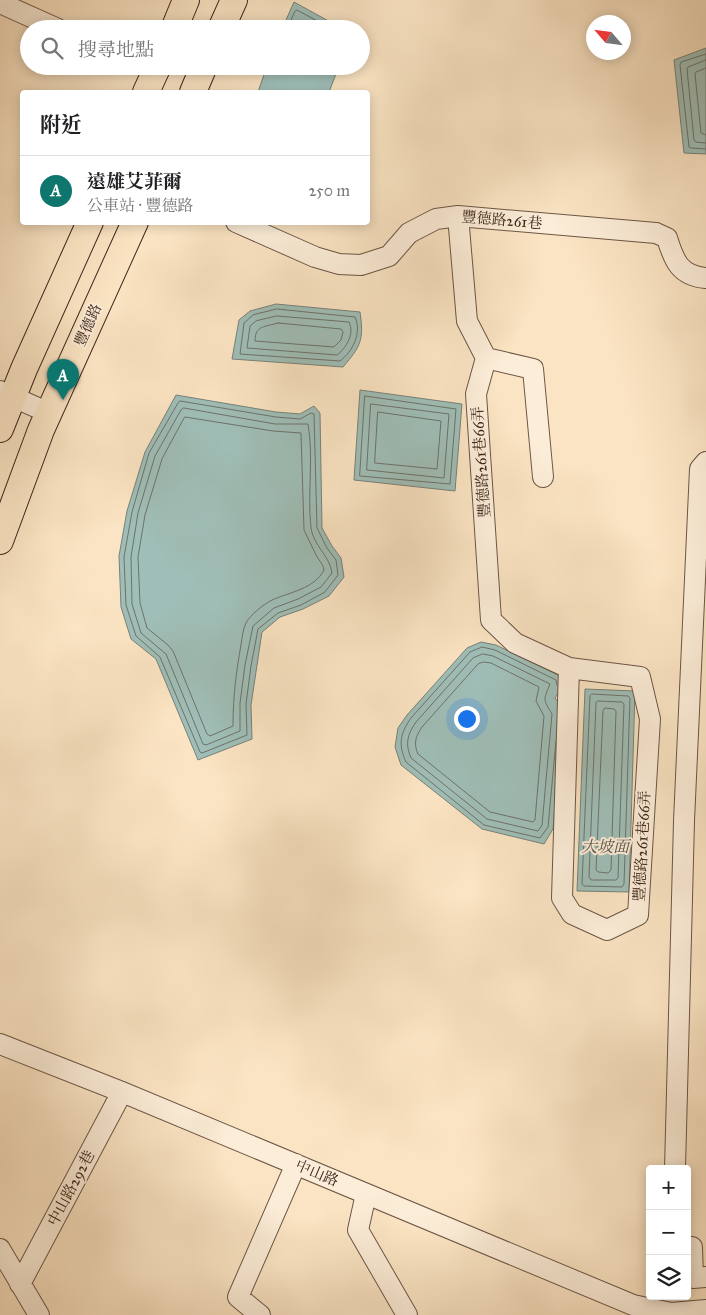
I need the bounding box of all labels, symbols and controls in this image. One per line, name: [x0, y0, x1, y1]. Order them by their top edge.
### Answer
north arrow: [586, 15, 631, 60]
search box: [20, 20, 370, 75]
icon: search: [38, 34, 66, 62]
text: 搜尋地點: [78, 38, 154, 61]
text: 附近: [40, 112, 82, 138]
text: 遠雄艾菲爾: [87, 170, 182, 193]
text: A: [51, 181, 61, 200]
text: 250 m: [309, 181, 350, 200]
text: 公車站 · 豐德路: [87, 196, 193, 215]
street label: 豐德路261巷: [461, 208, 543, 232]
street label: 豐德路: [71, 301, 105, 349]
pin: A: [47, 359, 79, 400]
street label: 豐德路261巷66弄: [468, 406, 494, 518]
your location: [454, 706, 480, 732]
street label: 豐德路261巷66弄: [630, 790, 654, 902]
water label: 大坡面: [581, 837, 632, 856]
street label: 中山路292巷: [44, 1147, 98, 1229]
street label: 中山路: [293, 1156, 341, 1190]
map controls: [646, 1165, 691, 1300]
button: +: [646, 1165, 691, 1210]
button: −: [646, 1210, 691, 1255]
button: layers: [646, 1255, 691, 1300]

